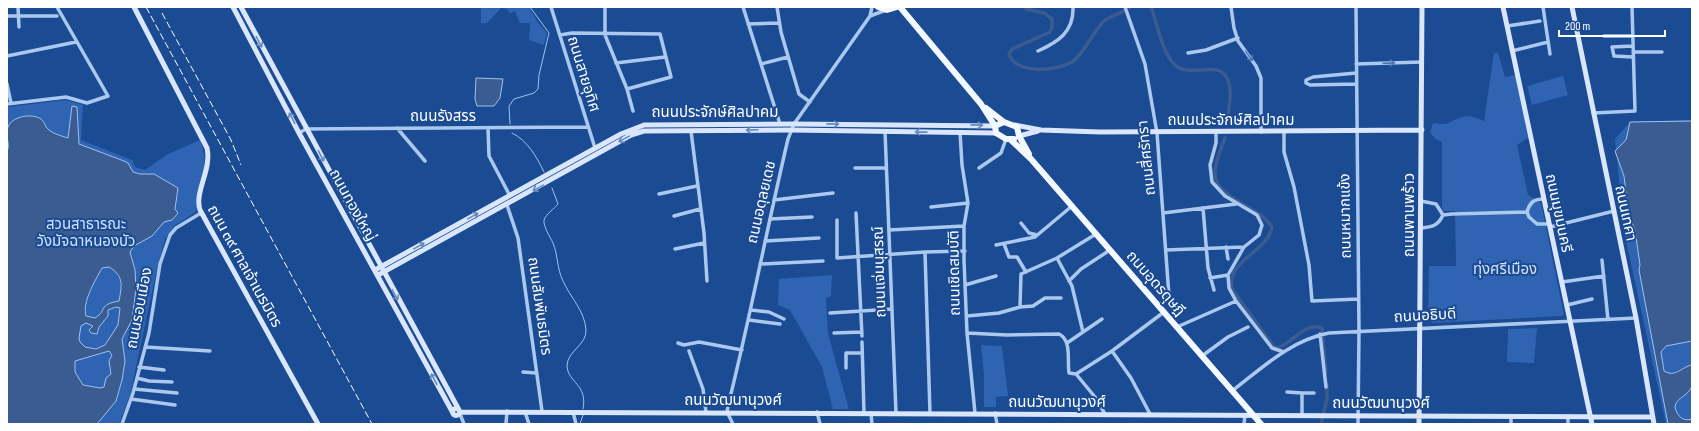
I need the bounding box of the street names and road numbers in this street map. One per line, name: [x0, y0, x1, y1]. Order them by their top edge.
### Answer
street label: ถนนสายอุทิศ: [563, 34, 604, 114]
street label: ถนนประจักษ์ศิลปาคม: [651, 103, 779, 122]
street label: ถนนรังสรร: [410, 107, 476, 126]
street label: ถนนประจักษ์ศิลปาคม: [1167, 111, 1295, 130]
street label: ถนนสี่ศรัทรา: [1131, 120, 1160, 197]
street label: ถนนอดุลยเดช: [743, 159, 780, 245]
street label: ถนนทองใหญ่: [325, 166, 380, 245]
street label: ถนนมุขมนครี: [1541, 172, 1576, 254]
street label: ถนนหมากแข้ง: [1335, 173, 1356, 259]
street label: ถนนพานพร้าว: [1400, 173, 1419, 257]
street label: ถนนเทศา: [1610, 183, 1641, 243]
street label: ถนน ๓๙ ศาลเจ้าเนรมิตร: [203, 202, 286, 331]
street label: ถนนแจ่มนุสรณ์: [868, 226, 891, 318]
street label: ถนนเชิดสมบัติ: [944, 230, 965, 316]
street label: ถนนอุดรดุษฎี: [1122, 247, 1189, 320]
street label: ถนนสัมพันธมิตร: [523, 256, 556, 356]
street label: ถนนรอบเมือง: [122, 266, 157, 351]
street label: ถนนอธิบดี: [1393, 304, 1457, 327]
street label: ถนนวัฒนานุวงศ์: [684, 391, 782, 410]
street label: ถนนวัฒนานุวงศ์: [1008, 393, 1106, 412]
street label: ถนนวัฒนานุวงศ์: [1332, 394, 1430, 413]

